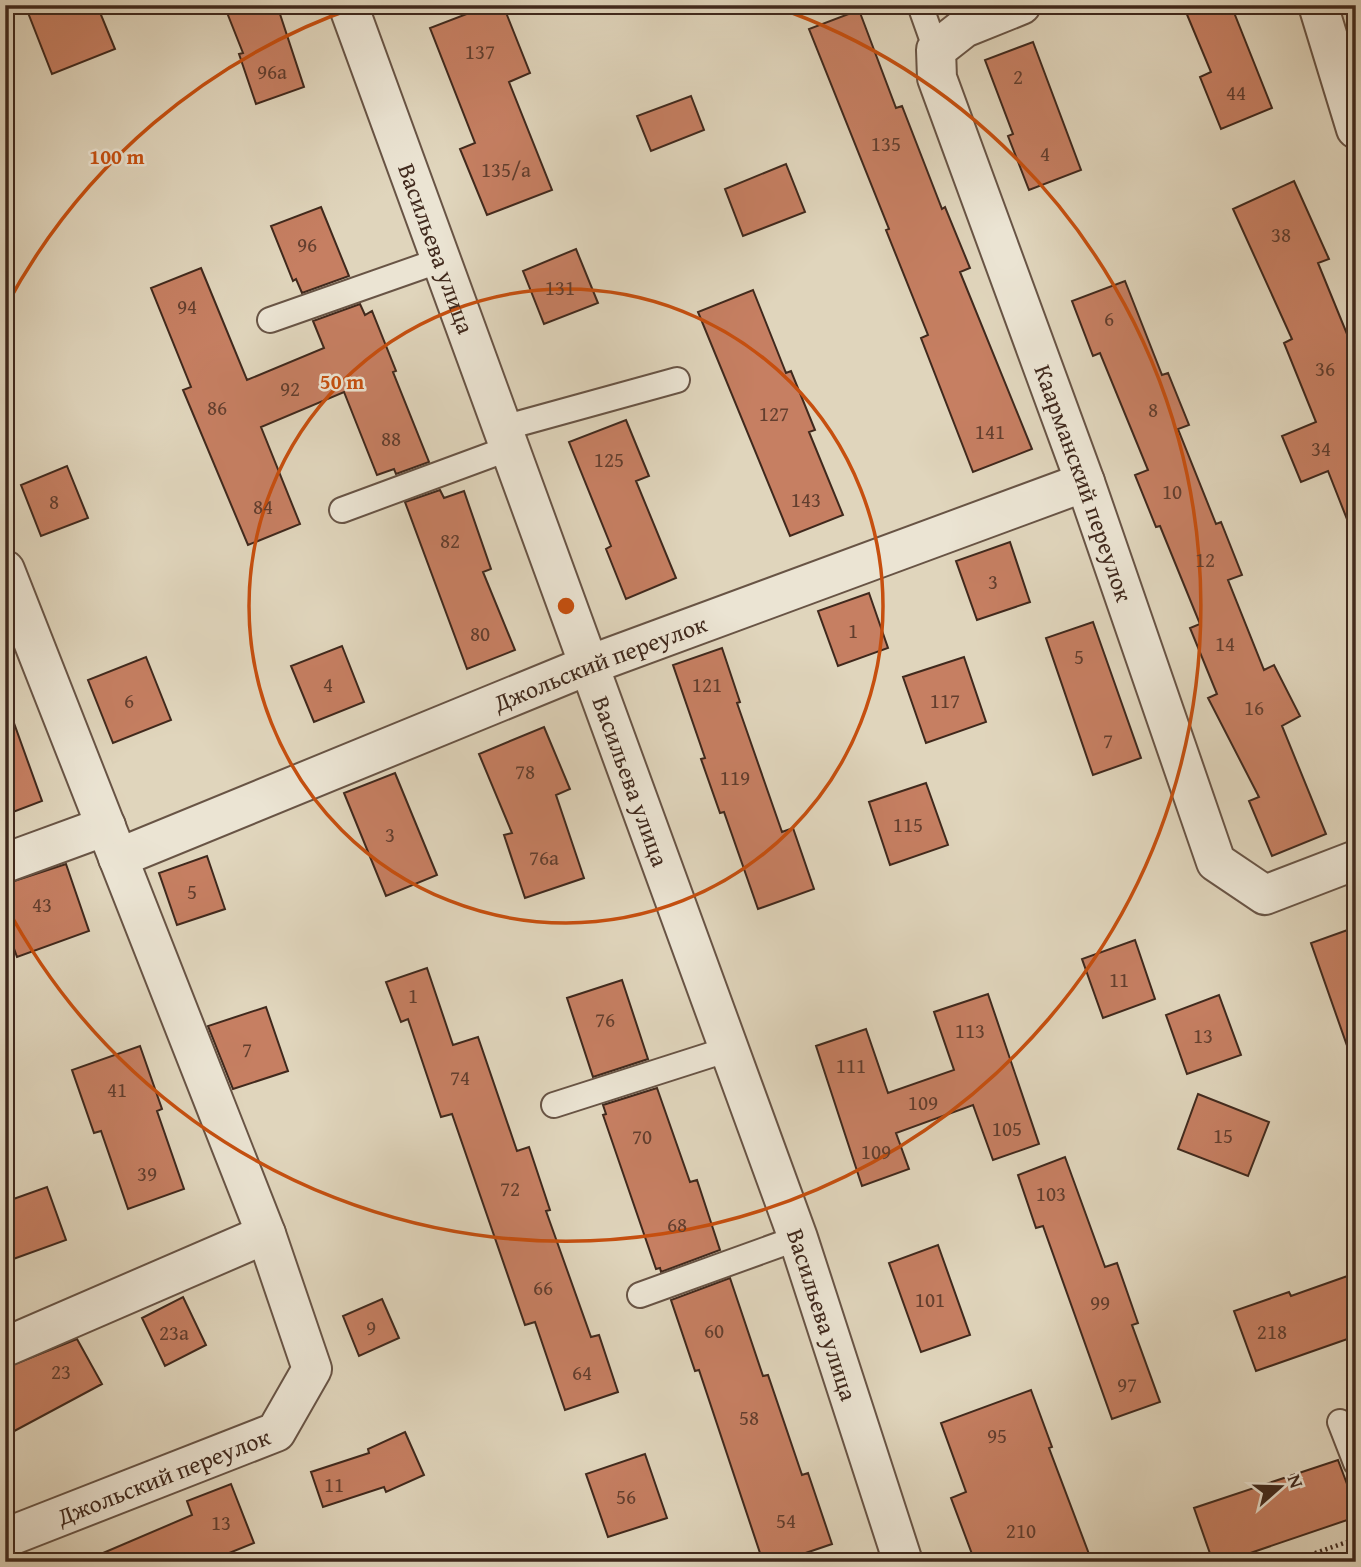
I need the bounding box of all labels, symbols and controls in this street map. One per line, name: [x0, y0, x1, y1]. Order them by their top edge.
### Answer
house number: 137: [465, 36, 495, 67]
house number: 96а: [257, 56, 287, 87]
house number: 2: [1013, 61, 1023, 92]
house number: 44: [1226, 77, 1246, 108]
house number: 135: [871, 128, 901, 159]
house number: 4: [1040, 138, 1050, 169]
text: 100 m: [89, 141, 145, 172]
house number: 135/а: [481, 154, 531, 185]
street label: Васильева улица: [390, 158, 484, 339]
house number: 38: [1271, 219, 1291, 250]
house number: 96: [297, 229, 317, 260]
house number: 131: [545, 272, 575, 303]
house number: 94: [177, 291, 197, 322]
house number: 6: [1104, 303, 1114, 334]
house number: 36: [1315, 353, 1335, 384]
street label: Каарманский переулок: [1026, 359, 1143, 607]
text: 50 m: [320, 366, 364, 397]
house number: 92: [280, 373, 300, 404]
house number: 86: [207, 392, 227, 423]
house number: 8: [1148, 394, 1158, 425]
house number: 127: [759, 398, 789, 429]
house number: 141: [975, 416, 1005, 447]
house number: 88: [381, 423, 401, 454]
house number: 34: [1311, 433, 1331, 464]
house number: 125: [594, 444, 624, 475]
house number: 10: [1162, 476, 1182, 507]
house number: 143: [791, 484, 821, 515]
house number: 8: [49, 486, 59, 517]
house number: 84: [253, 491, 273, 522]
house number: 82: [440, 525, 460, 556]
house number: 12: [1195, 544, 1215, 575]
house number: 3: [988, 566, 998, 597]
centre of rings: [554, 594, 578, 618]
street label: Джольский переулок: [487, 605, 712, 720]
house number: 1: [848, 615, 858, 646]
house number: 80: [470, 618, 490, 649]
house number: 14: [1215, 628, 1235, 659]
house number: 5: [1074, 641, 1084, 672]
house number: 4: [323, 669, 333, 700]
house number: 121: [692, 669, 722, 700]
house number: 6: [124, 685, 134, 716]
house number: 117: [930, 685, 960, 716]
street label: Васильева улица: [584, 691, 679, 872]
house number: 16: [1244, 692, 1264, 723]
house number: 7: [1103, 725, 1113, 756]
house number: 78: [515, 756, 535, 787]
house number: 119: [720, 762, 750, 793]
house number: 115: [893, 809, 923, 840]
house number: 3: [385, 819, 395, 850]
house number: 76а: [529, 842, 559, 873]
house number: 5: [187, 876, 197, 907]
house number: 43: [32, 889, 52, 920]
house number: 11: [1109, 964, 1129, 995]
house number: 1: [408, 980, 418, 1011]
house number: 76: [595, 1004, 615, 1035]
house number: 113: [955, 1015, 985, 1046]
house number: 13: [1193, 1020, 1213, 1051]
house number: 7: [242, 1034, 252, 1065]
house number: 111: [836, 1050, 866, 1081]
house number: 74: [450, 1062, 470, 1093]
house number: 41: [107, 1074, 127, 1105]
house number: 109: [908, 1087, 938, 1118]
house number: 105: [992, 1113, 1022, 1144]
house number: 15: [1213, 1120, 1233, 1151]
house number: 70: [632, 1121, 652, 1152]
house number: 109: [861, 1136, 891, 1167]
house number: 39: [137, 1158, 157, 1189]
house number: 72: [500, 1173, 520, 1204]
house number: 103: [1036, 1178, 1066, 1209]
house number: 68: [667, 1209, 687, 1240]
street label: Васильева улица: [778, 1223, 867, 1406]
house number: 66: [533, 1272, 553, 1303]
house number: 101: [915, 1284, 945, 1315]
house number: 99: [1090, 1287, 1110, 1318]
house number: 9: [366, 1312, 376, 1343]
house number: 60: [704, 1315, 724, 1346]
house number: 218: [1257, 1316, 1287, 1347]
house number: 23а: [159, 1317, 189, 1348]
house number: 23: [51, 1356, 71, 1387]
house number: 64: [572, 1357, 592, 1388]
house number: 97: [1117, 1369, 1137, 1400]
house number: 58: [739, 1402, 759, 1433]
street label: Джольский переулок: [51, 1418, 275, 1534]
house number: 95: [987, 1420, 1007, 1451]
north arrow: [1246, 1452, 1316, 1522]
house number: 11: [324, 1469, 344, 1500]
text: N: [1281, 1470, 1311, 1492]
house number: 56: [616, 1481, 636, 1512]
house number: 54: [776, 1505, 796, 1536]
house number: 13: [211, 1507, 231, 1538]
house number: 210: [1006, 1515, 1036, 1546]

